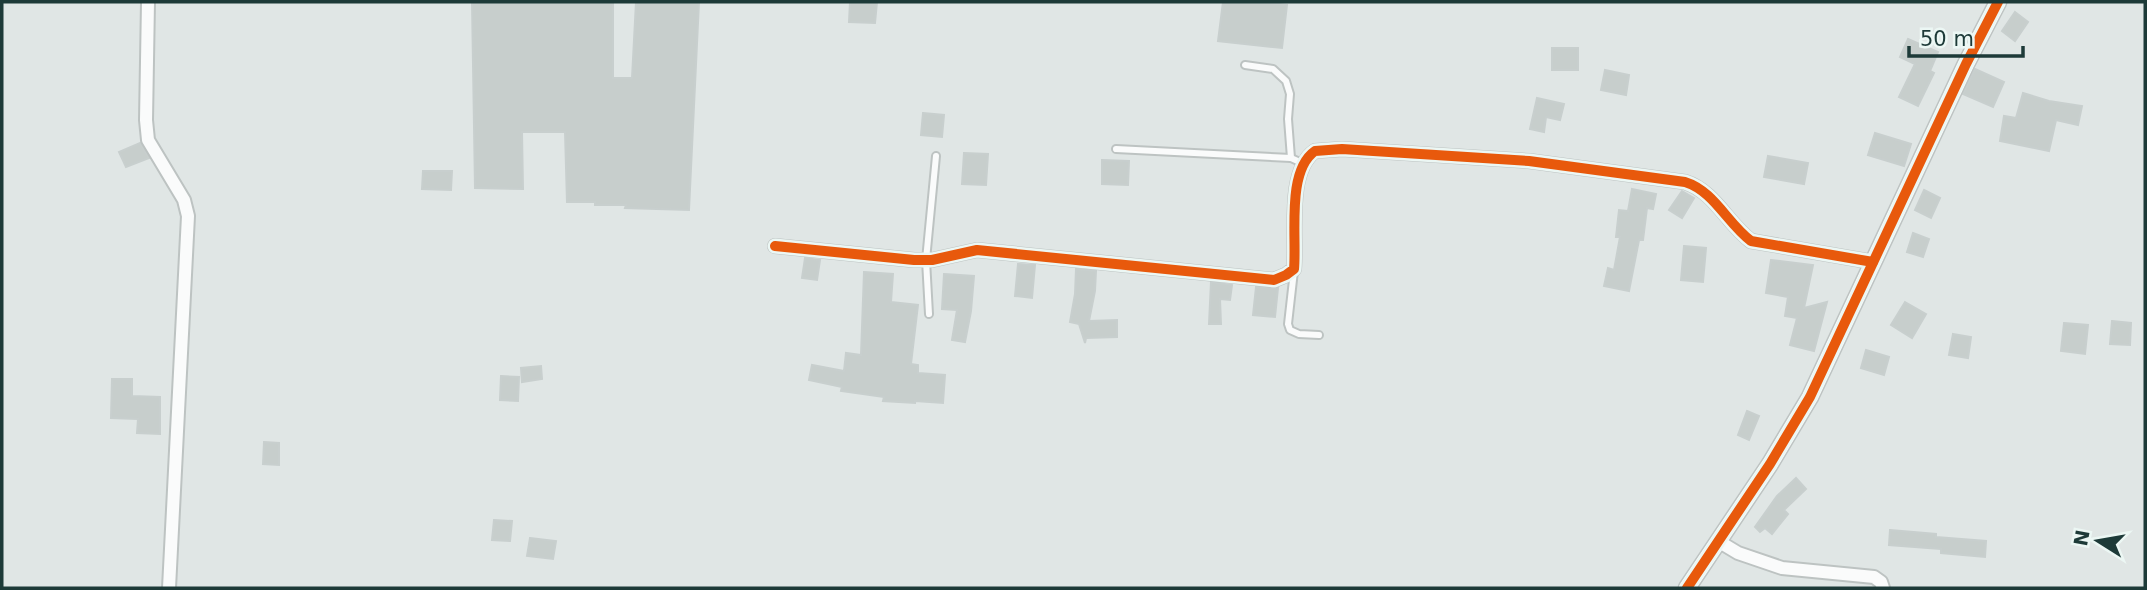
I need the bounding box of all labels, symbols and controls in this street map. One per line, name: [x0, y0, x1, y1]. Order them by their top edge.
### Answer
scale bar: [1909, 14, 2023, 58]
text: 50 m: [1920, 27, 1974, 51]
north arrow: [2063, 506, 2133, 576]
text: N: [2069, 528, 2094, 548]

